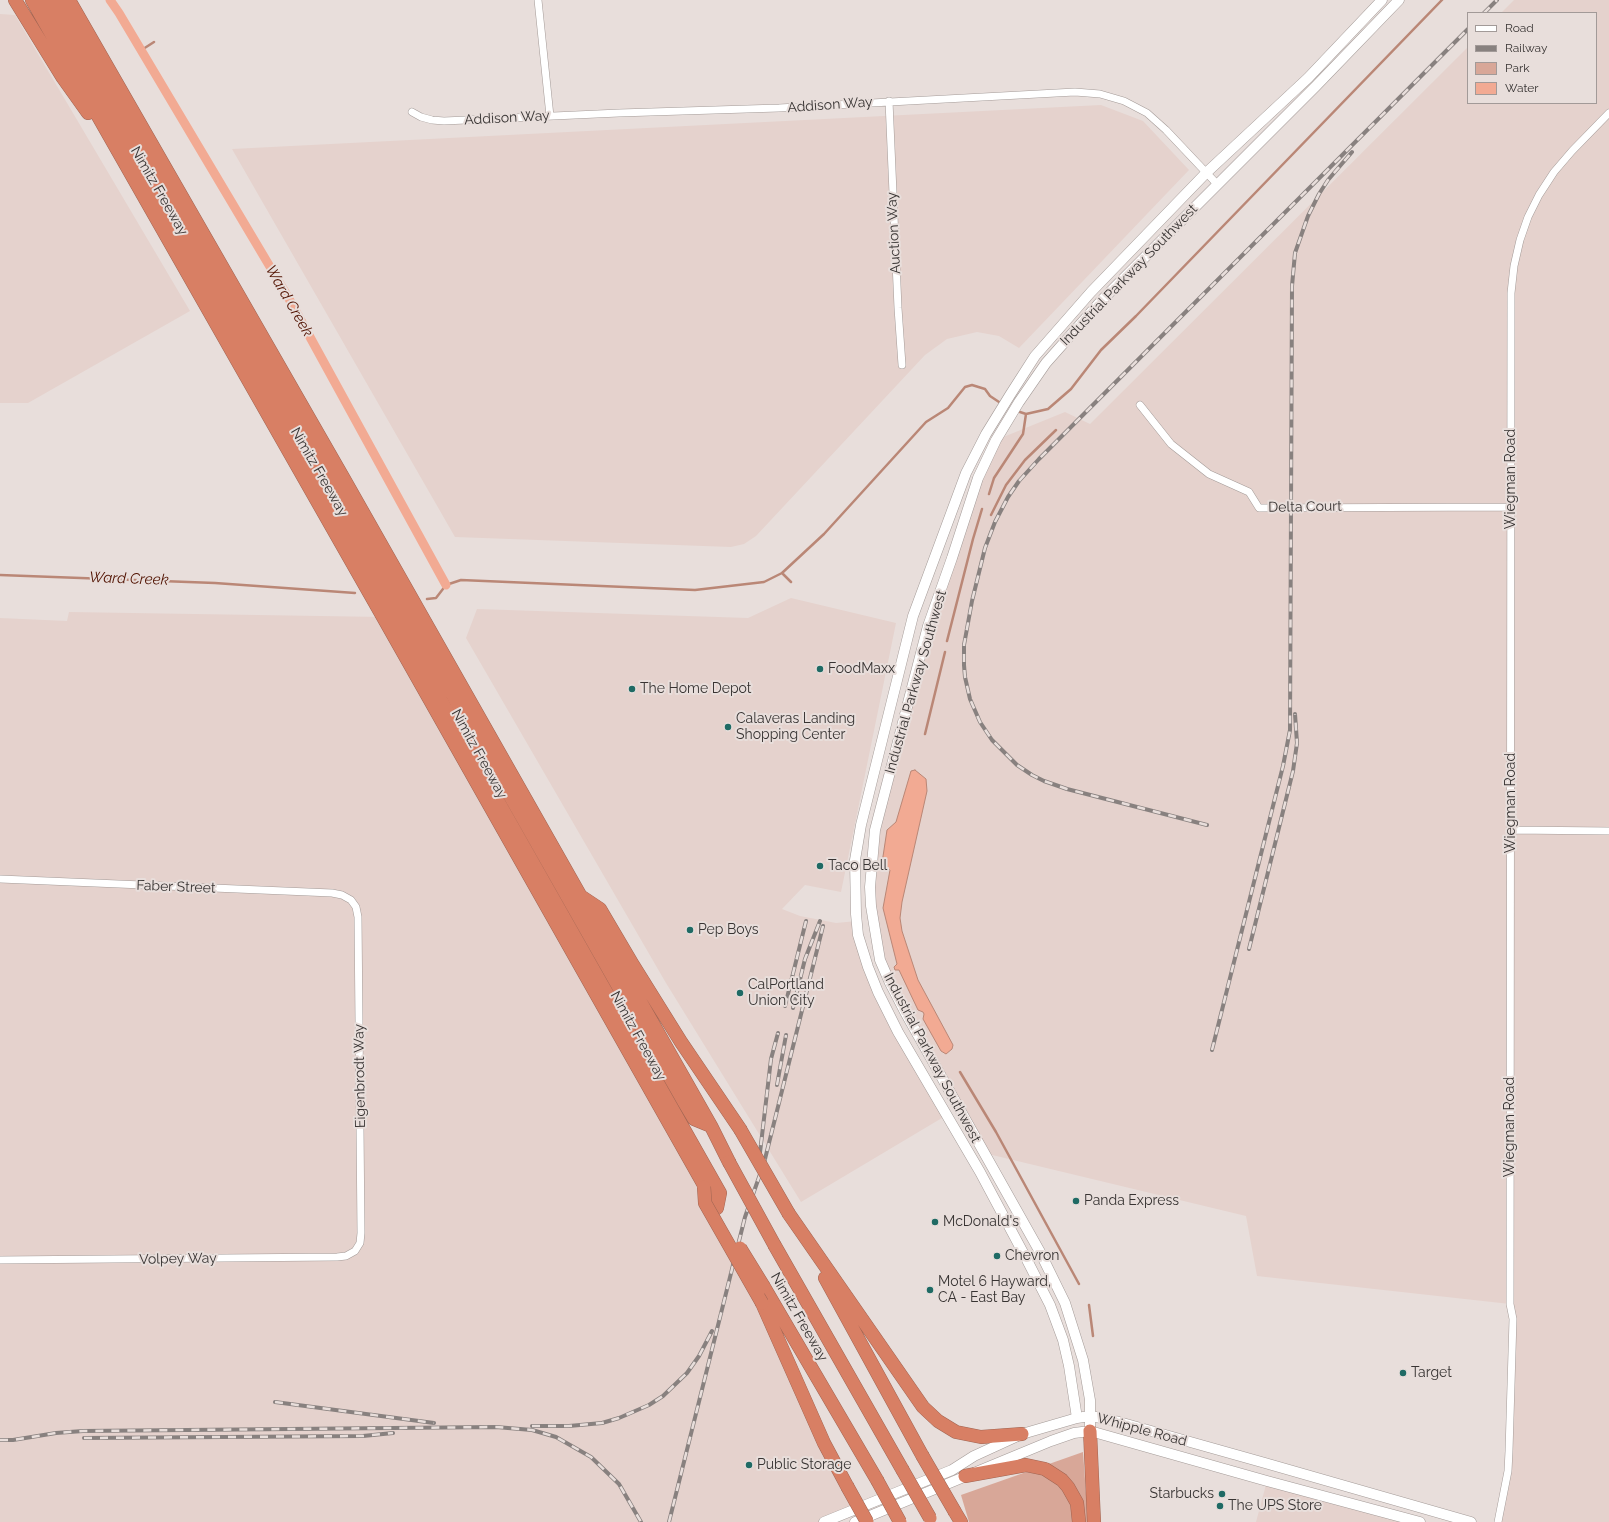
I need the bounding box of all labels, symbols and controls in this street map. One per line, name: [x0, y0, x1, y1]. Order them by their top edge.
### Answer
legend: [1467, 12, 1597, 104]
text: Road: [1505, 21, 1534, 35]
text: Railway: [1505, 41, 1547, 55]
text: Park: [1505, 61, 1530, 75]
text: Water: [1505, 81, 1539, 95]
street label: Addison Way: [787, 94, 873, 116]
street label: Addison Way: [464, 107, 550, 129]
street label: Nimitz Freeway: [127, 144, 191, 238]
street label: Auction Way: [883, 192, 905, 274]
street label: Industrial Parkway Southwest: [1057, 201, 1201, 349]
water label: Ward Creek: [261, 262, 317, 340]
street label: Nimitz Freeway: [287, 425, 351, 519]
street label: Wiegman Road: [1503, 429, 1519, 529]
street label: Delta Court: [1268, 498, 1342, 516]
water label: Ward Creek: [89, 569, 169, 589]
street label: Industrial Parkway Southwest: [882, 588, 950, 776]
place label: FoodMaxx: [828, 661, 895, 677]
marker: FoodMaxx: [815, 664, 825, 674]
place label: The Home Depot: [640, 681, 751, 697]
marker: The Home Depot: [627, 684, 637, 694]
street label: Nimitz Freeway: [447, 706, 511, 802]
place label: Calaveras Landing Shopping Center: [736, 711, 855, 744]
marker: Calaveras Landing Shopping Center: [723, 722, 733, 732]
street label: Wiegman Road: [1503, 753, 1519, 853]
place label: Taco Bell: [828, 858, 887, 874]
marker: Taco Bell: [815, 861, 825, 871]
street label: Faber Street: [136, 877, 216, 897]
place label: Pep Boys: [698, 922, 759, 938]
marker: Pep Boys: [685, 925, 695, 935]
street label: Industrial Parkway Southwest: [880, 970, 984, 1146]
place label: CalPortland Union City: [748, 977, 824, 1010]
street label: Nimitz Freeway: [606, 988, 670, 1084]
marker: CalPortland Union City: [735, 988, 745, 998]
street label: Eigenbrodt Way: [351, 1024, 369, 1128]
street label: Wiegman Road: [1502, 1077, 1518, 1177]
place label: Panda Express: [1084, 1193, 1179, 1209]
marker: Panda Express: [1071, 1196, 1081, 1206]
place label: McDonald's: [943, 1214, 1019, 1230]
marker: McDonald's: [930, 1217, 940, 1227]
place label: Chevron: [1005, 1248, 1059, 1264]
street label: Volpey Way: [139, 1250, 217, 1268]
marker: Chevron: [992, 1251, 1002, 1261]
street label: Nimitz Freeway: [767, 1270, 831, 1364]
place label: Motel 6 Hayward, CA - East Bay: [938, 1274, 1051, 1306]
marker: Motel 6 Hayward, CA - East Bay: [925, 1285, 935, 1295]
place label: Target: [1411, 1365, 1452, 1381]
marker: Target: [1398, 1368, 1408, 1378]
street label: Whipple Road: [1095, 1410, 1189, 1450]
place label: Public Storage: [757, 1457, 851, 1473]
marker: Public Storage: [744, 1460, 754, 1470]
place label: Starbucks: [1150, 1486, 1214, 1502]
marker: Starbucks: [1217, 1489, 1227, 1499]
place label: The UPS Store: [1228, 1498, 1322, 1514]
marker: The UPS Store: [1215, 1501, 1225, 1511]

